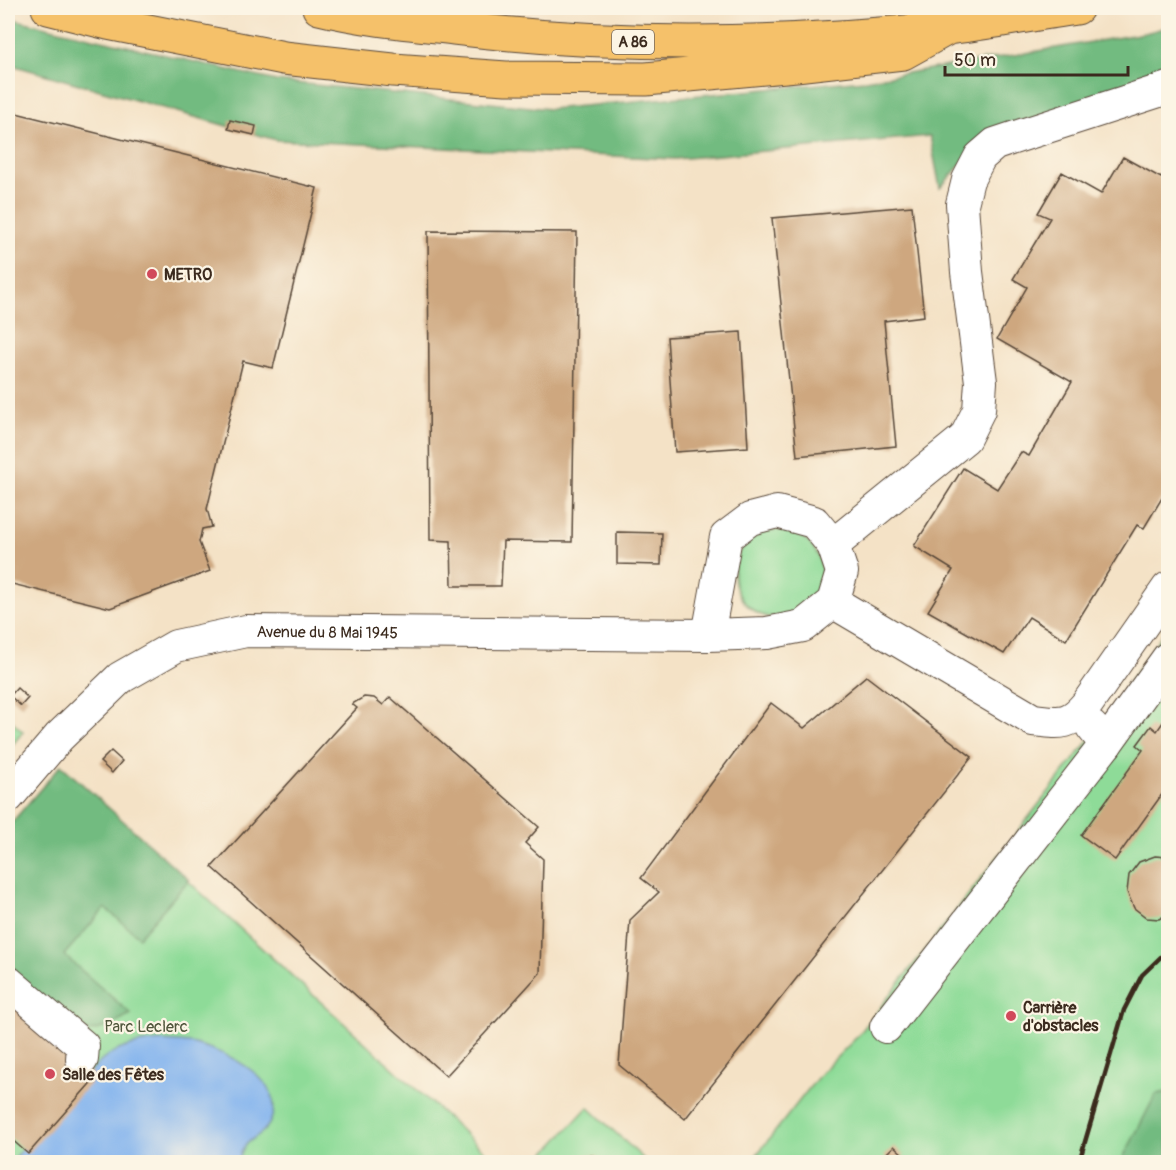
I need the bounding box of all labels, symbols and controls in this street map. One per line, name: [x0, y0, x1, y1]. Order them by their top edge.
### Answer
road number: A 86: [612, 30, 654, 54]
scale bar: [945, 39, 1128, 77]
text: 50 m: [954, 49, 996, 72]
place label: METRO: [164, 265, 212, 285]
marker: METRO: [145, 267, 159, 281]
street label: Avenue du 8 Mai 1945: [256, 622, 398, 643]
place label: Carrière d'obstacles: [1023, 998, 1099, 1036]
marker: Carrière d'obstacles: [1004, 1009, 1018, 1023]
park label: Parc Leclerc: [104, 1017, 188, 1037]
place label: Salle des Fêtes: [62, 1065, 165, 1085]
marker: Salle des Fêtes: [43, 1067, 57, 1081]

